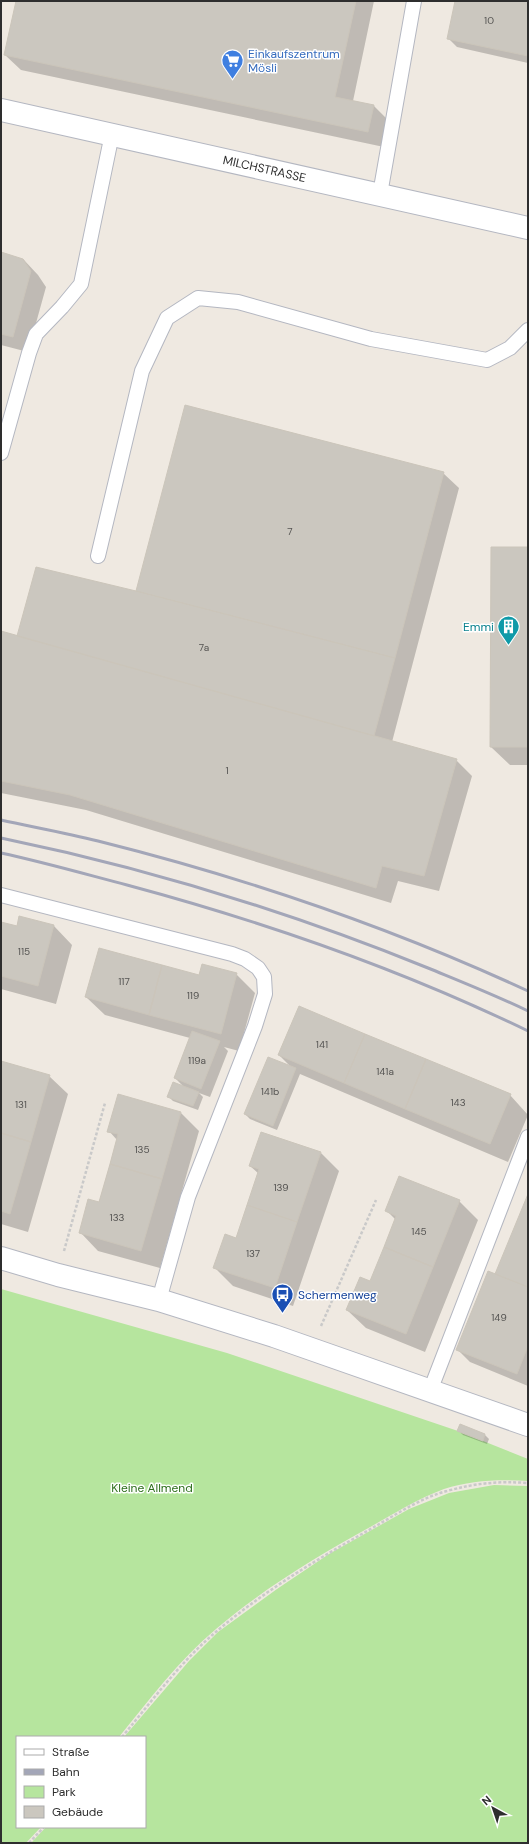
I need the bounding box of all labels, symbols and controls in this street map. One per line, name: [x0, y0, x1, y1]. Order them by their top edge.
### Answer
house number: 10: [484, 14, 494, 27]
place label: Einkaufszentrum Mösli: [248, 46, 340, 76]
supermarket icon: Einkaufszentrum Mösli: [220, 48, 246, 81]
street label: MILCHSTRASSE: [221, 152, 308, 186]
house number: 7: [287, 525, 293, 538]
building icon: Emmi: [496, 614, 522, 647]
place label: Emmi: [463, 619, 494, 635]
house number: 7a: [199, 641, 209, 654]
house number: 1: [225, 764, 229, 777]
house number: 115: [18, 945, 30, 958]
house number: 117: [118, 975, 130, 988]
house number: 119: [187, 989, 199, 1002]
house number: 141: [316, 1038, 328, 1051]
house number: 119a: [188, 1054, 206, 1067]
house number: 141a: [376, 1065, 394, 1078]
house number: 141b: [261, 1085, 279, 1098]
house number: 143: [450, 1096, 466, 1109]
house number: 131: [15, 1098, 27, 1111]
house number: 135: [134, 1143, 150, 1156]
house number: 139: [273, 1181, 289, 1194]
house number: 133: [110, 1211, 125, 1224]
house number: 145: [411, 1225, 427, 1238]
house number: 137: [246, 1247, 260, 1260]
bus stop icon: Schermenweg: [269, 1282, 295, 1315]
place label: Schermenweg: [298, 1287, 377, 1303]
house number: 149: [491, 1311, 507, 1324]
park label: Kleine Allmend: [111, 1480, 193, 1496]
legend: [16, 1736, 146, 1828]
text: Straße: [52, 1744, 89, 1760]
text: Bahn: [52, 1764, 80, 1780]
text: Park: [52, 1784, 76, 1800]
north arrow: [473, 1788, 513, 1828]
text: N: [479, 1792, 494, 1808]
text: Gebäude: [52, 1804, 103, 1820]

